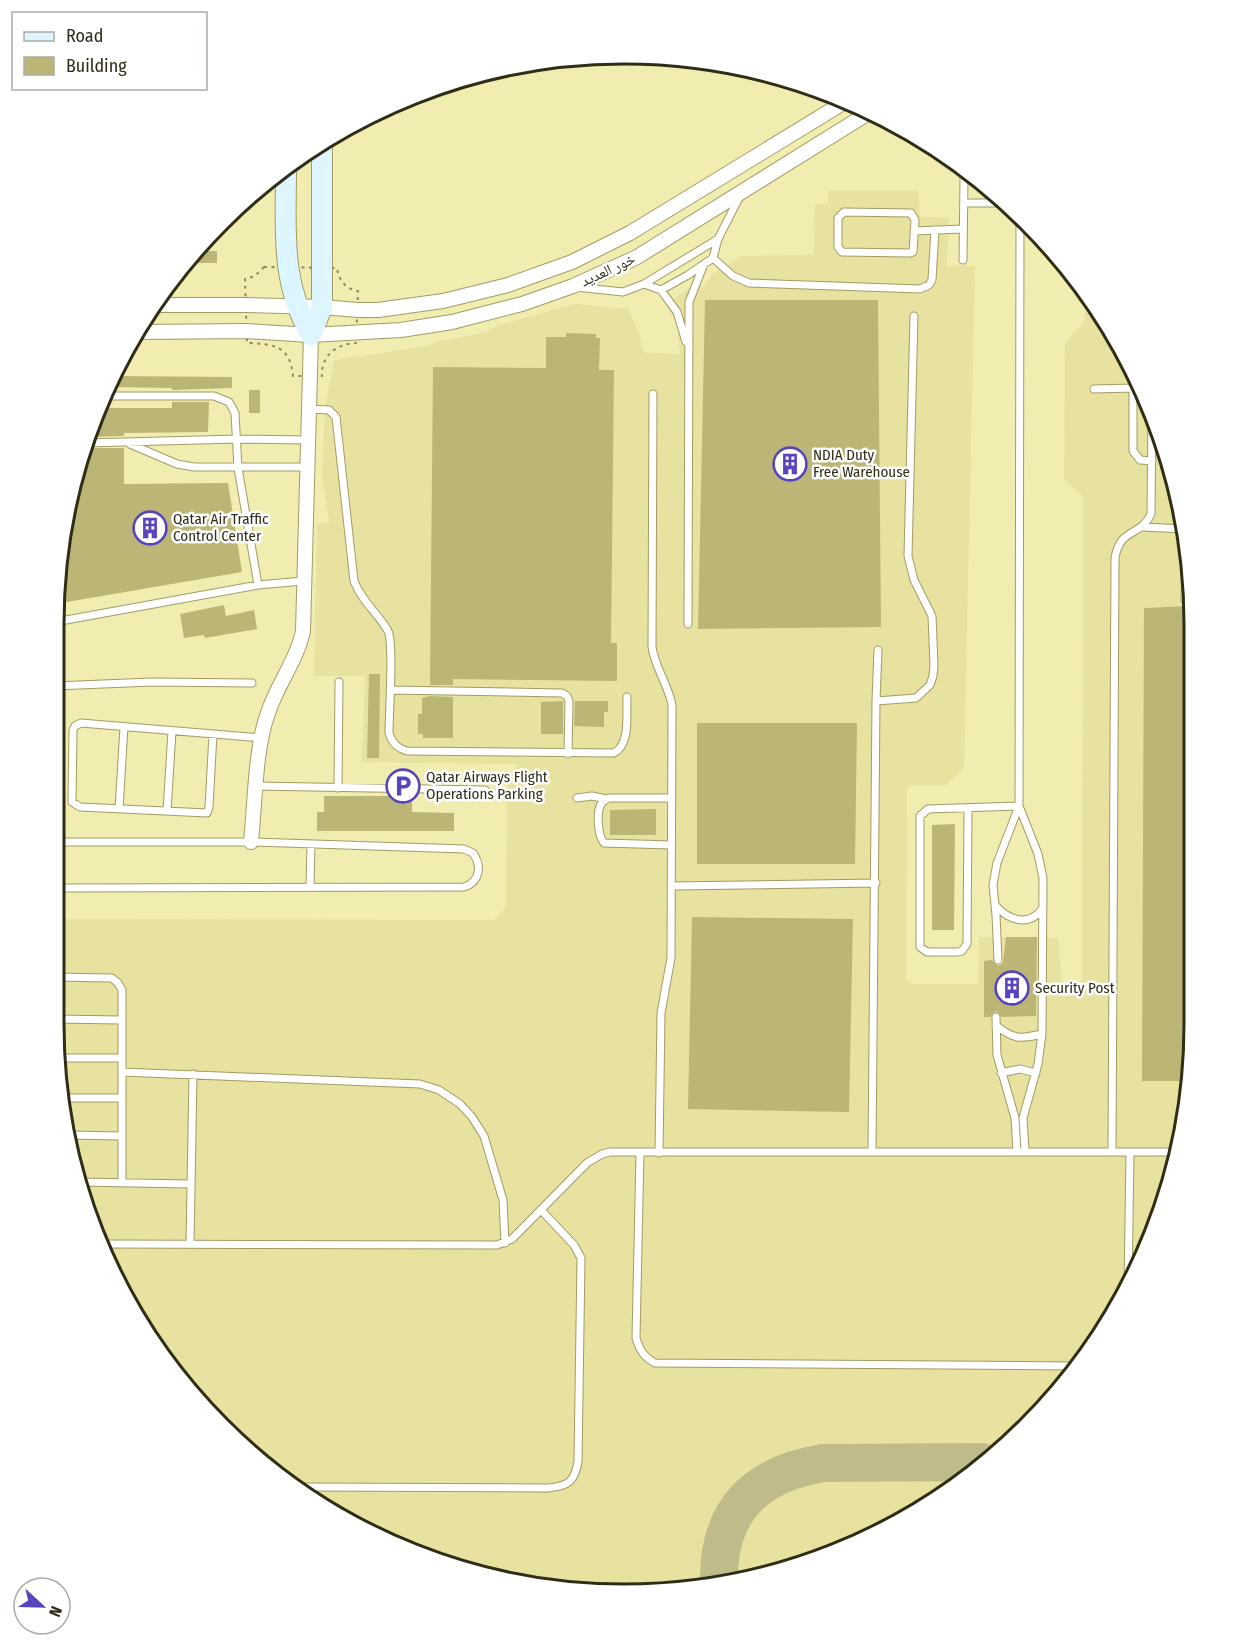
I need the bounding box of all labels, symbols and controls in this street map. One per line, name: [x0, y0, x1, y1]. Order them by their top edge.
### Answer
legend: [12, 12, 207, 90]
text: Road: [66, 25, 103, 47]
text: Building: [66, 55, 127, 77]
street label: خور العديد: [578, 249, 639, 290]
building icon: NDIA Duty Free Warehouse: [772, 446, 808, 482]
place label: NDIA Duty Free Warehouse: [813, 446, 910, 481]
building icon: Qatar Air Traffic Control Center: [132, 510, 168, 546]
place label: Qatar Air Traffic Control Center: [173, 510, 269, 545]
parking icon: Qatar Airways Flight Operations Parking: [385, 768, 421, 804]
place label: Qatar Airways Flight Operations Parking: [426, 768, 548, 803]
building icon: Security Post: [994, 970, 1030, 1006]
place label: Security Post: [1035, 979, 1115, 997]
north arrow: [12, 1576, 72, 1636]
text: N: [45, 1603, 66, 1619]

